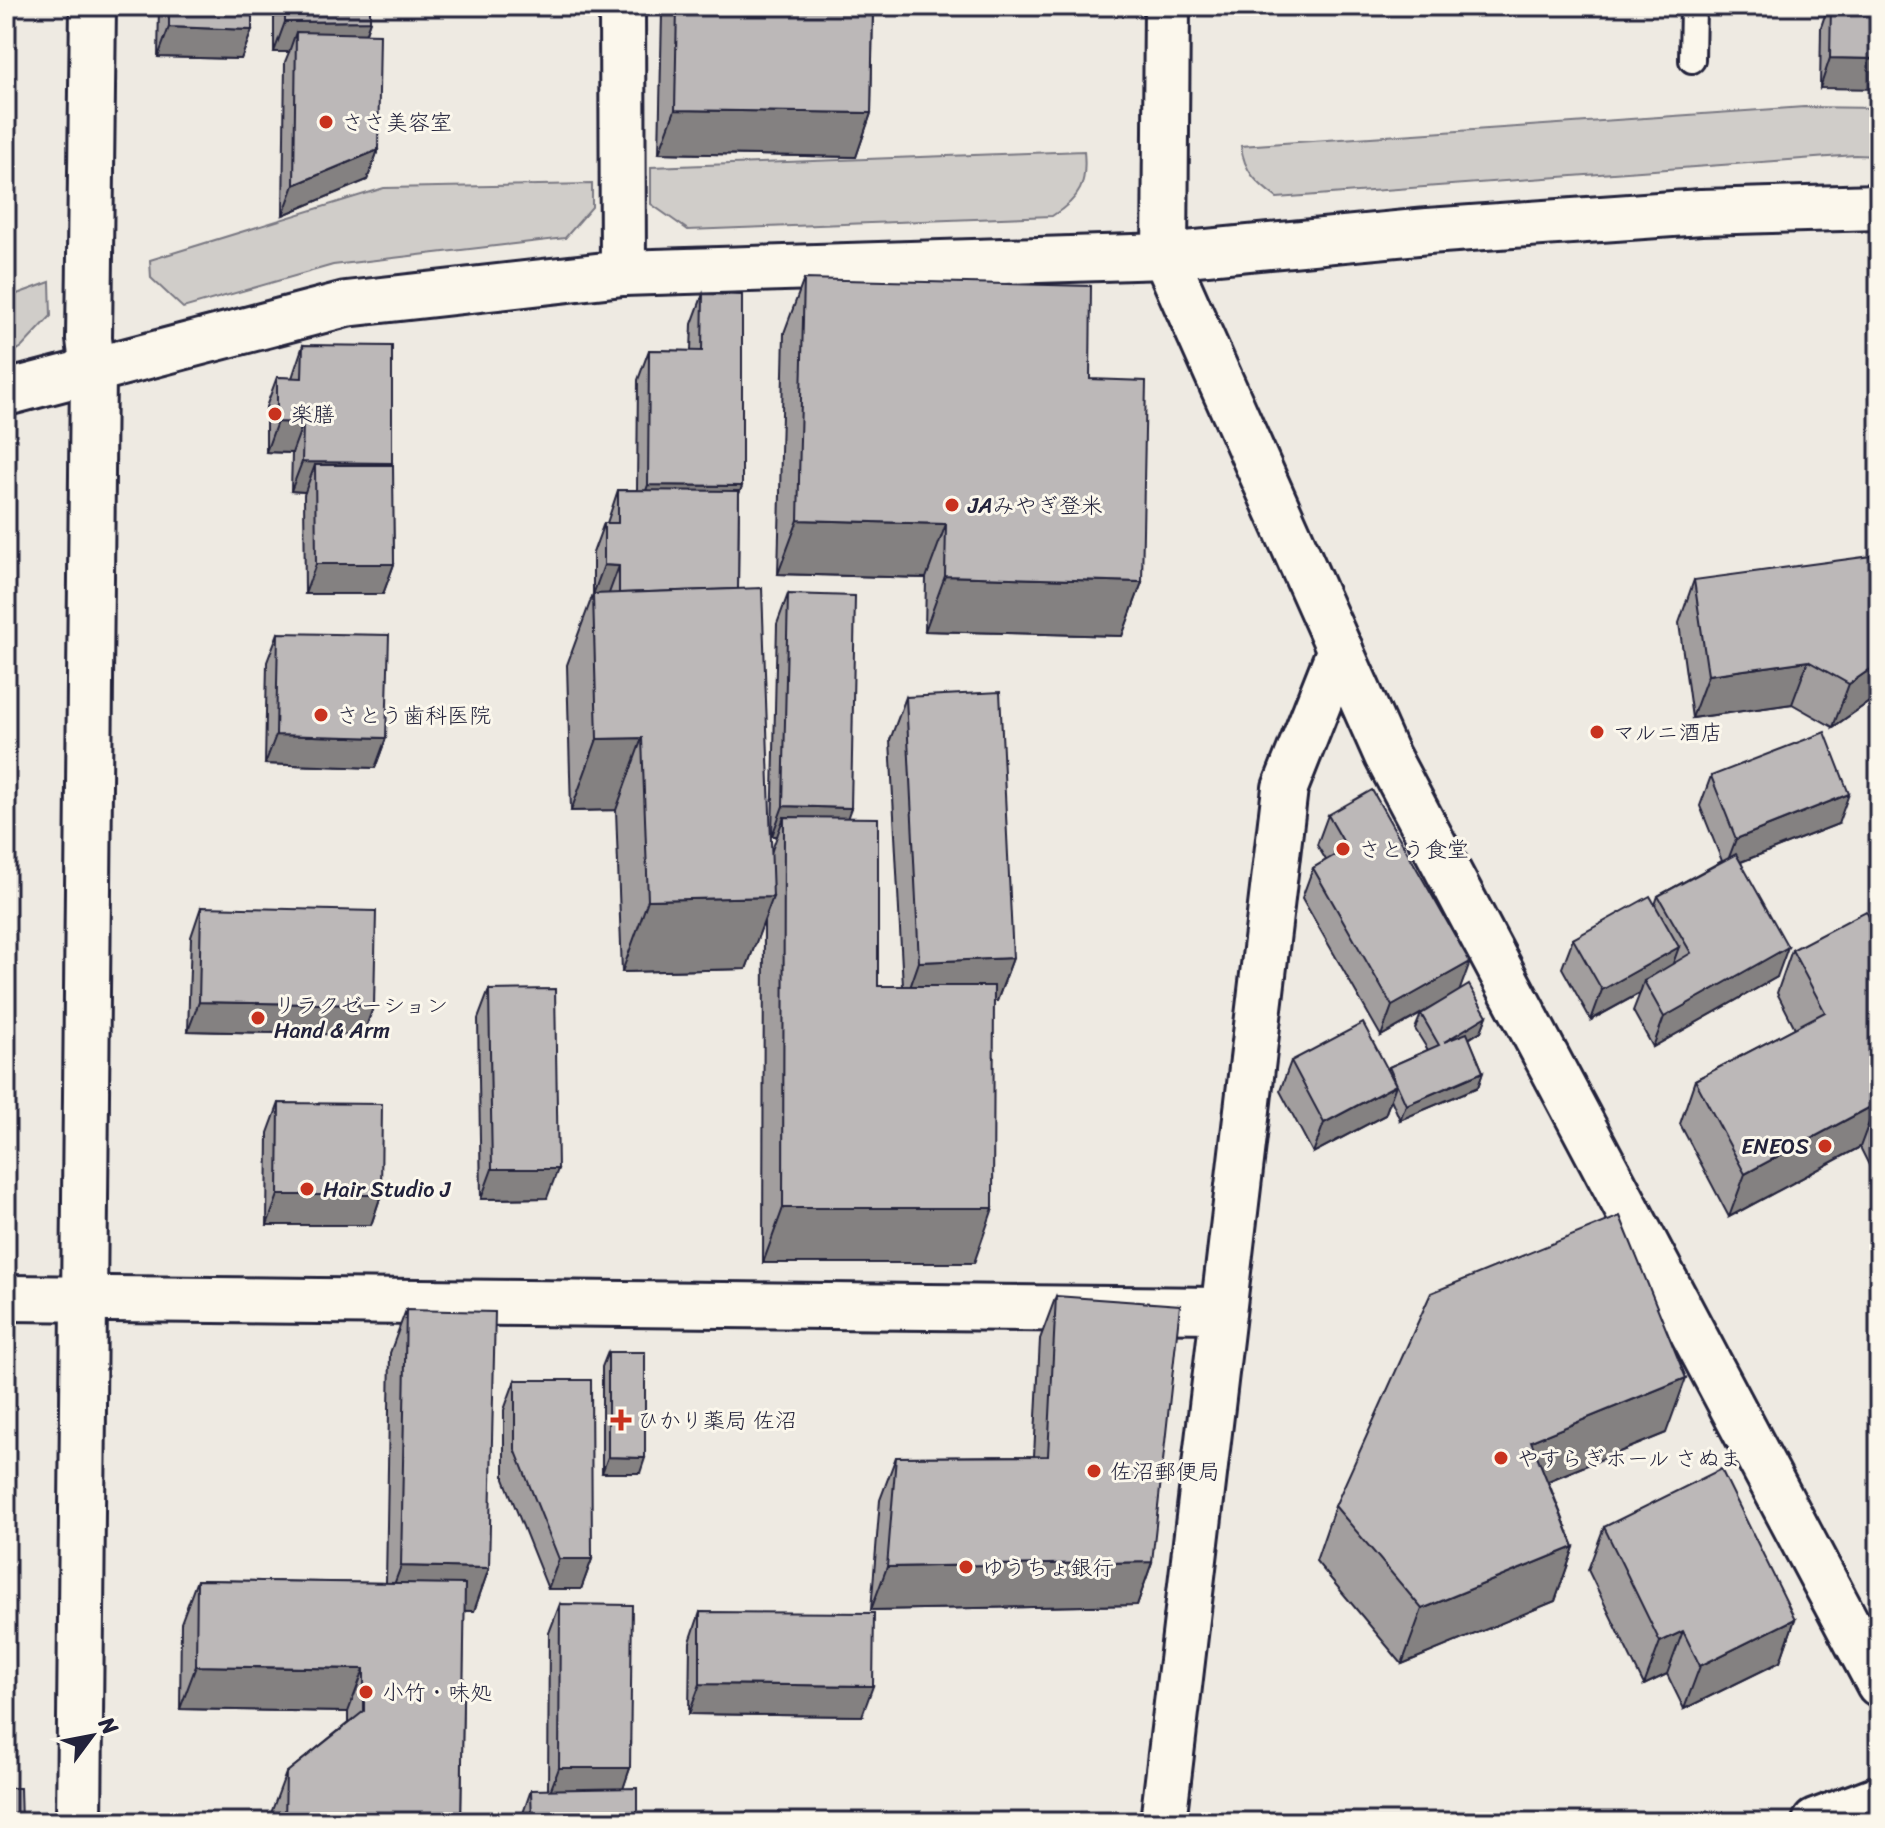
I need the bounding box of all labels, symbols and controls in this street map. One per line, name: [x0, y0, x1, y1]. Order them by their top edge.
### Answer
place label: ささ美容室: [342, 103, 452, 142]
marker: ささ美容室: [317, 113, 335, 131]
place label: 楽膳: [291, 395, 335, 434]
marker: 楽膳: [266, 405, 284, 423]
place label: JAみやぎ登米: [967, 486, 1103, 525]
marker: JAみやぎ登米: [943, 496, 961, 514]
place label: さとう歯科医院: [337, 696, 491, 735]
marker: さとう歯科医院: [312, 706, 330, 724]
place label: マルニ酒店: [1613, 713, 1723, 752]
marker: マルニ酒店: [1588, 723, 1606, 741]
place label: さとう食堂: [1359, 830, 1469, 869]
marker: さとう食堂: [1334, 840, 1352, 858]
place label: リラクゼーション Hand & Arm: [274, 986, 448, 1050]
marker: リラクゼーション Hand & Arm: [249, 1009, 267, 1027]
place label: ENEOS: [1741, 1127, 1809, 1166]
marker: ENEOS: [1816, 1137, 1834, 1155]
place label: Hair Studio J: [323, 1170, 451, 1209]
marker: Hair Studio J: [298, 1180, 316, 1198]
place label: ひかり薬局 佐沼: [637, 1401, 797, 1440]
marker: ひかり薬局 佐沼: [612, 1411, 630, 1429]
place label: やすらぎホール さぬま: [1517, 1439, 1741, 1478]
marker: やすらぎホール さぬま: [1492, 1449, 1510, 1467]
place label: 佐沼郵便局: [1110, 1452, 1220, 1491]
marker: 佐沼郵便局: [1085, 1462, 1103, 1480]
place label: ゆうちょ銀行: [982, 1548, 1114, 1587]
marker: ゆうちょ銀行: [957, 1558, 975, 1576]
place label: 小竹・味処: [382, 1673, 492, 1712]
marker: 小竹・味処: [357, 1683, 375, 1701]
north arrow: [52, 1696, 132, 1776]
text: N: [87, 1708, 130, 1743]

